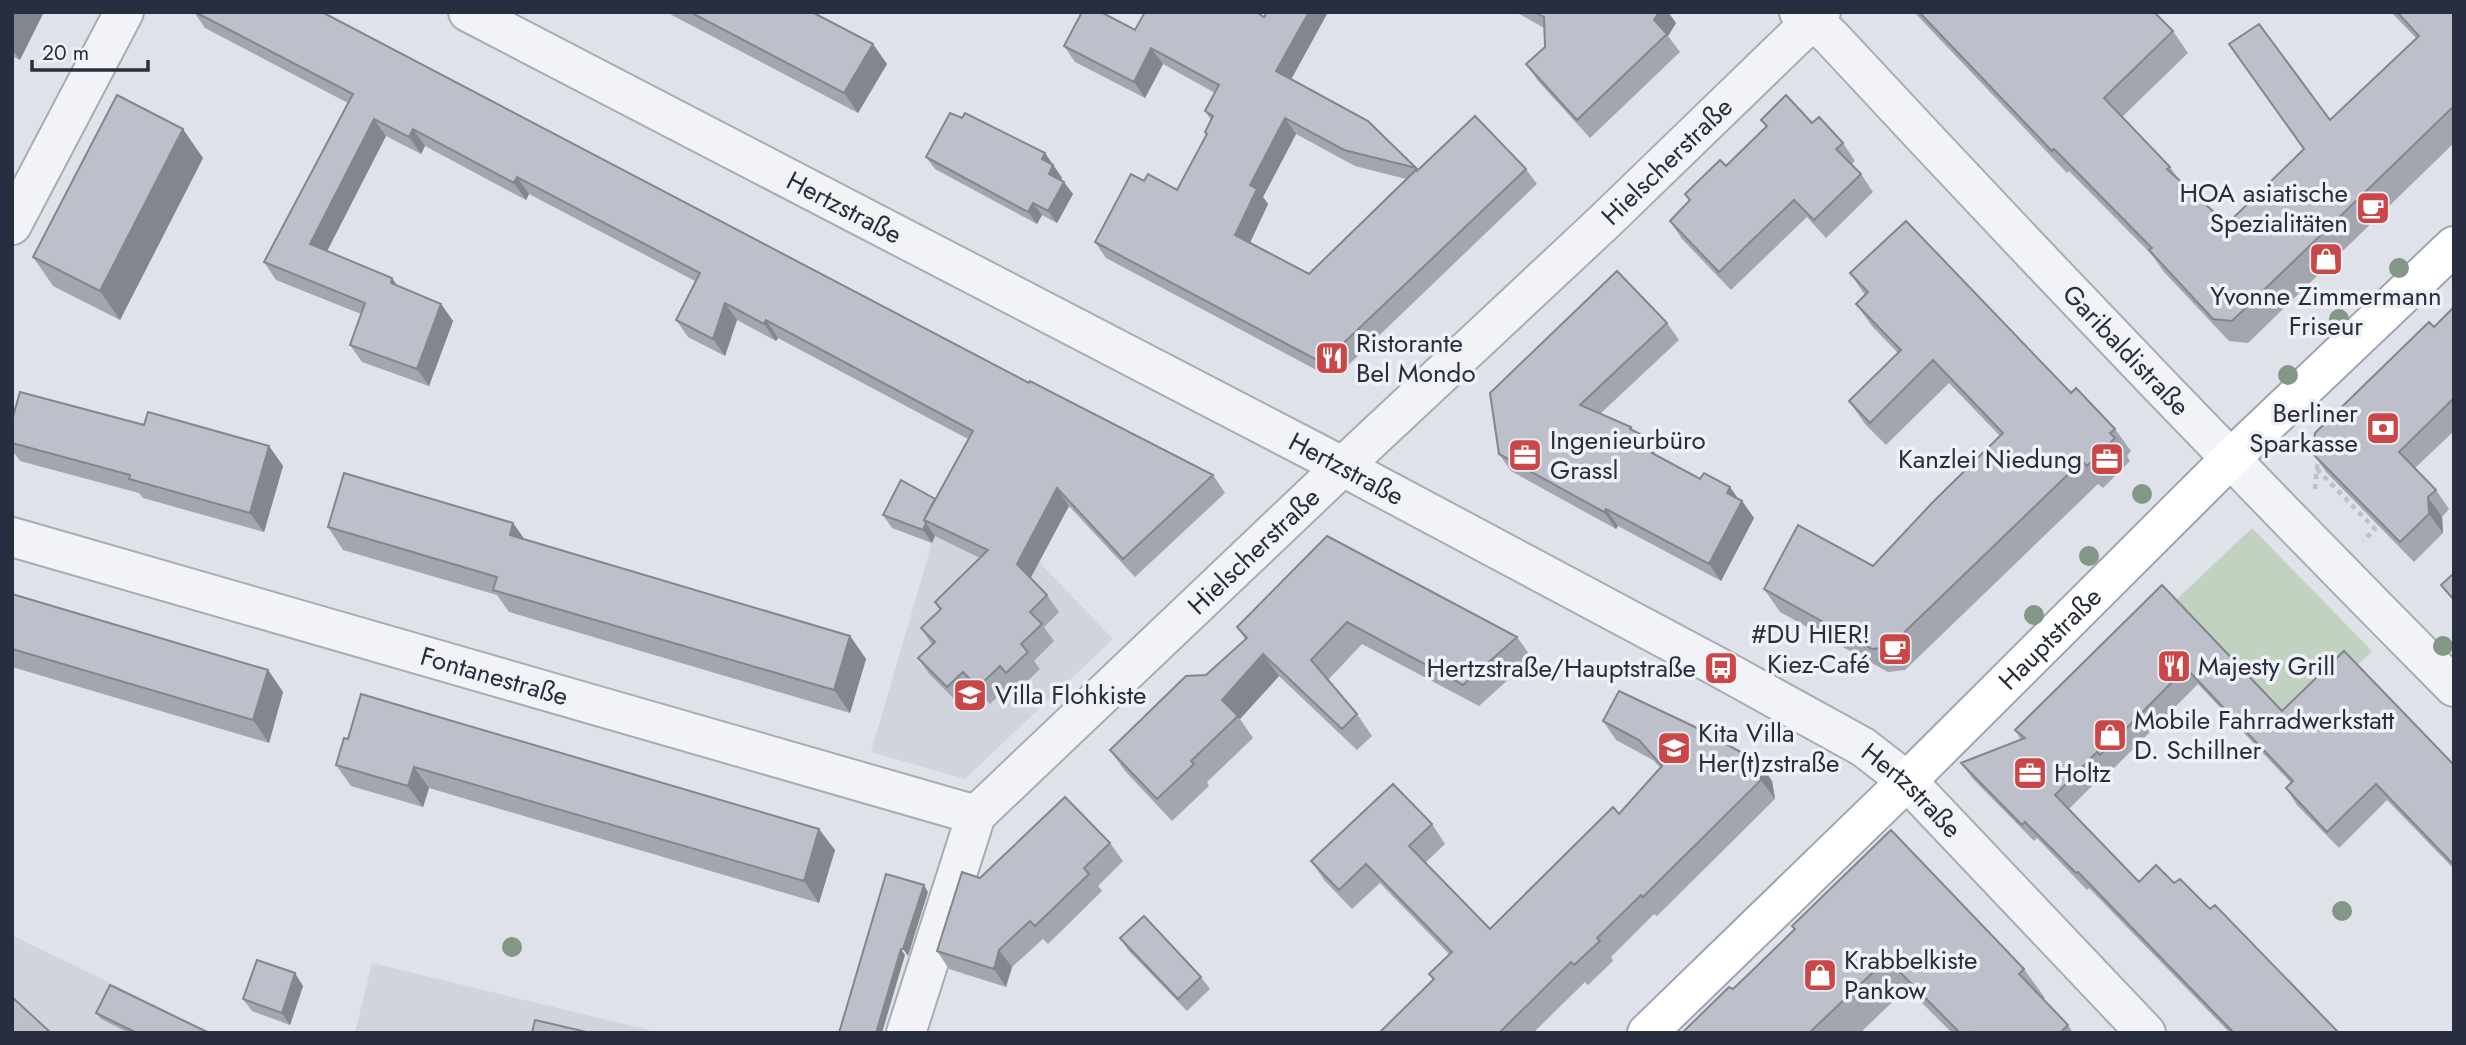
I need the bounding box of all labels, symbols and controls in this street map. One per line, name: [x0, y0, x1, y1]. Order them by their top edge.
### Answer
scale bar: [32, 28, 147, 72]
text: 20 m: [42, 38, 89, 68]
street label: Hielscherstraße: [1592, 89, 1741, 234]
street label: Hertzstraße: [780, 162, 909, 253]
place label: HOA asiatische Spezialitäten: [2179, 174, 2348, 242]
cafe icon: HOA asiatische Spezialitäten: [2354, 189, 2392, 227]
shop icon: Yvonne Zimmermann Friseur: [2307, 240, 2345, 278]
street label: Garibaldistraße: [2054, 276, 2198, 424]
place label: Yvonne Zimmermann Friseur: [2210, 277, 2442, 345]
place label: Ristorante Bel Mondo: [1356, 324, 1476, 392]
restaurant icon: Ristorante Bel Mondo: [1313, 339, 1351, 377]
place label: Berliner Sparkasse: [2249, 394, 2358, 462]
bank icon: Berliner Sparkasse: [2364, 409, 2402, 447]
place label: Ingenieurbüro Grassl: [1550, 421, 1706, 489]
street label: Hertzstraße: [1282, 423, 1411, 515]
office icon: Ingenieurbüro Grassl: [1506, 436, 1544, 474]
place label: Kanzlei Niedung: [1898, 440, 2082, 478]
office icon: Kanzlei Niedung: [2088, 440, 2126, 478]
street label: Hielscherstraße: [1179, 479, 1328, 623]
street label: Hauptstraße: [1990, 578, 2110, 699]
place label: #DU HIER! Kiez-Café: [1751, 615, 1870, 683]
cafe icon: #DU HIER! Kiez-Café: [1876, 630, 1914, 668]
street label: Fontanestraße: [416, 637, 573, 715]
restaurant icon: Majesty Grill: [2155, 647, 2193, 685]
place label: Majesty Grill: [2198, 647, 2335, 685]
place label: Hertzstraße/Hauptstraße: [1427, 649, 1696, 687]
bus stop icon: Hertzstraße/Hauptstraße: [1702, 649, 1740, 687]
school or university icon: Villa Flohkiste: [951, 676, 989, 714]
place label: Villa Flohkiste: [995, 676, 1146, 714]
place label: Mobile Fahrradwerkstatt D. Schillner: [2134, 701, 2395, 769]
place label: Kita Villa Her(t)zstraße: [1698, 714, 1839, 782]
shop icon: Mobile Fahrradwerkstatt D. Schillner: [2091, 716, 2129, 754]
school or university icon: Kita Villa Her(t)zstraße: [1655, 729, 1693, 767]
street label: Hertzstraße: [1853, 733, 1971, 846]
office icon: Holtz: [2011, 754, 2049, 792]
place label: Holtz: [2054, 754, 2111, 792]
place label: Krabbelkiste Pankow: [1844, 941, 1977, 1009]
shop icon: Krabbelkiste Pankow: [1801, 956, 1839, 994]

